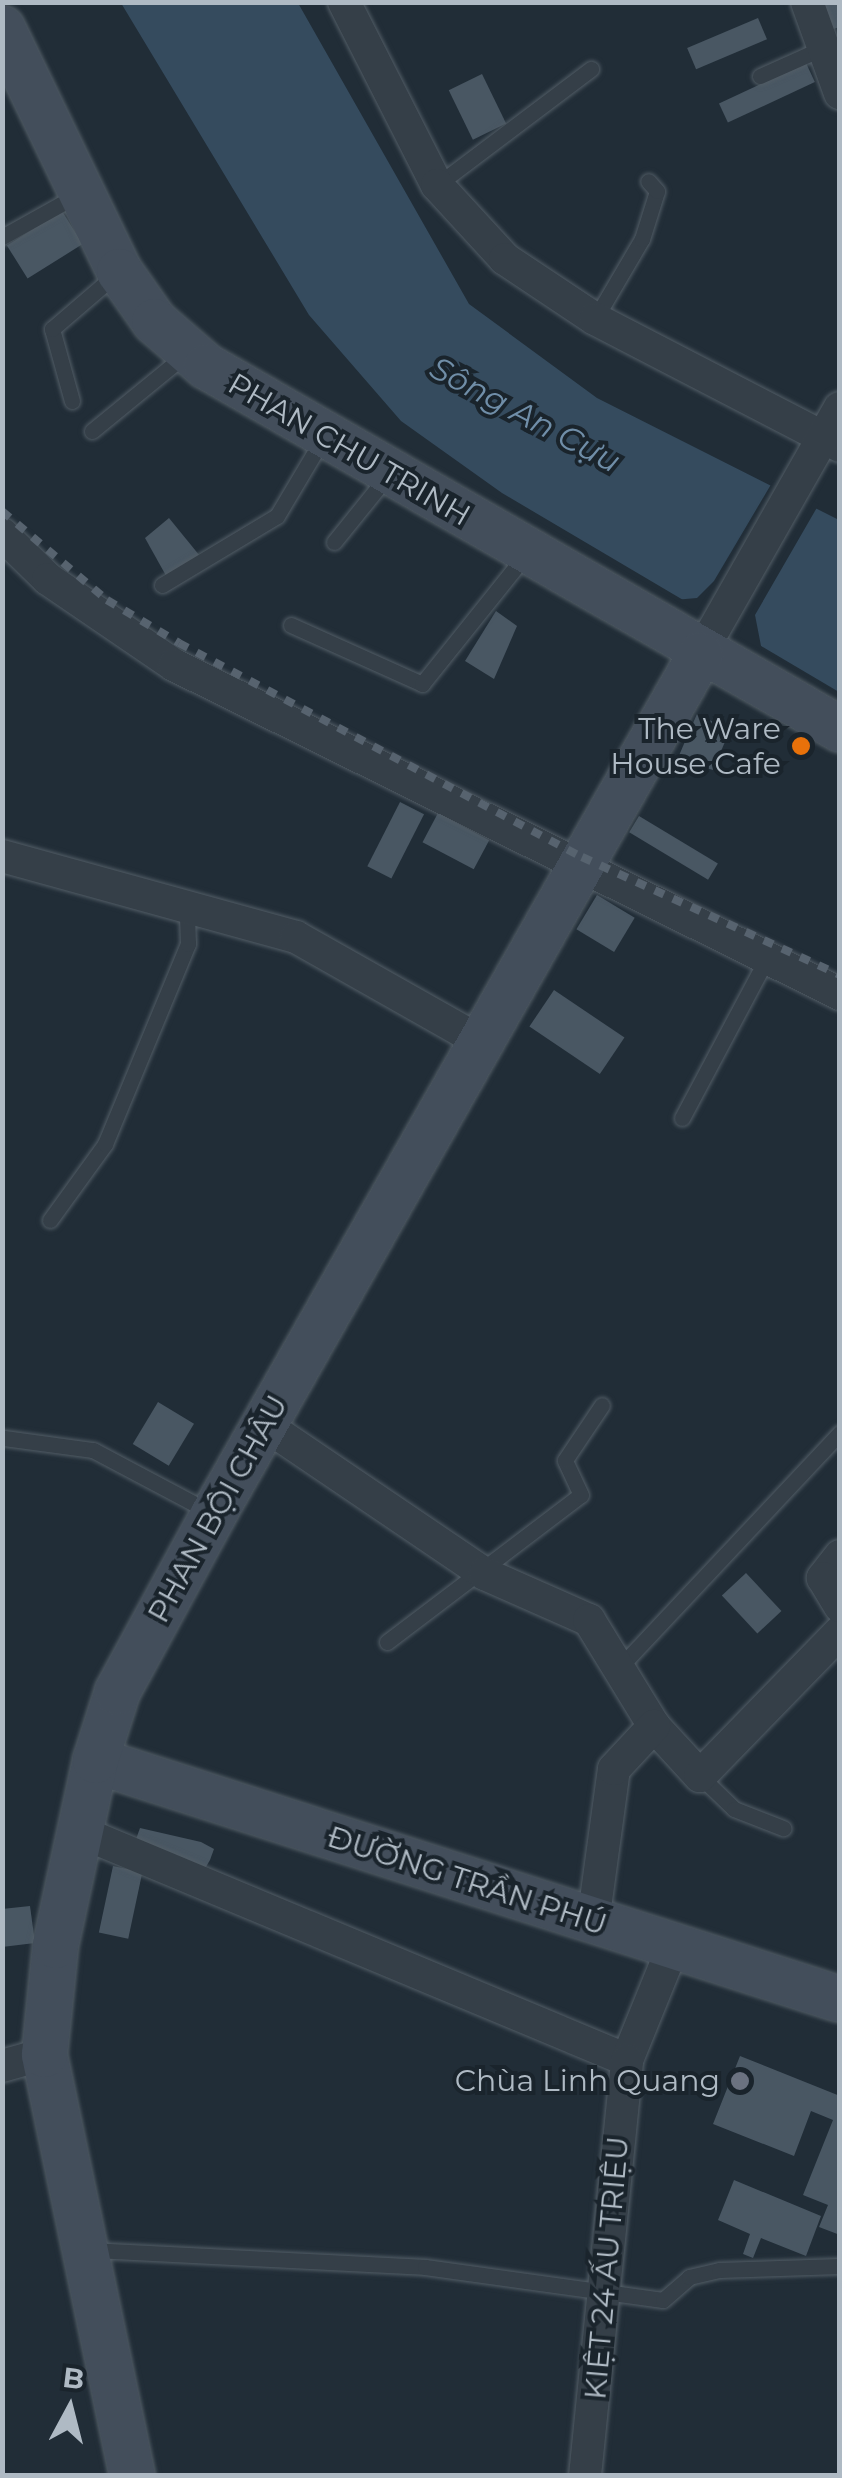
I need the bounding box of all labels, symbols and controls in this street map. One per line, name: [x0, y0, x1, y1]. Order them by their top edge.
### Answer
water label: Sông An Cựu: [423, 349, 627, 481]
street label: PHAN CHU TRINH: [222, 366, 476, 534]
place label: The Ware House Cafe: [610, 711, 781, 782]
marker: The Ware House Cafe: [790, 735, 812, 757]
street label: PHAN BỘI CHÂU: [141, 1389, 295, 1629]
street label: ĐƯỜNG TRẦN PHÚ: [323, 1819, 611, 1943]
place label: Chùa Linh Quang: [455, 2063, 720, 2099]
marker: Chùa Linh Quang: [729, 2070, 751, 2092]
street label: KIỆT 24 ẤU TRIỆU: [578, 2135, 636, 2401]
north arrow: [20, 2358, 120, 2458]
text: B: [61, 2360, 86, 2396]

